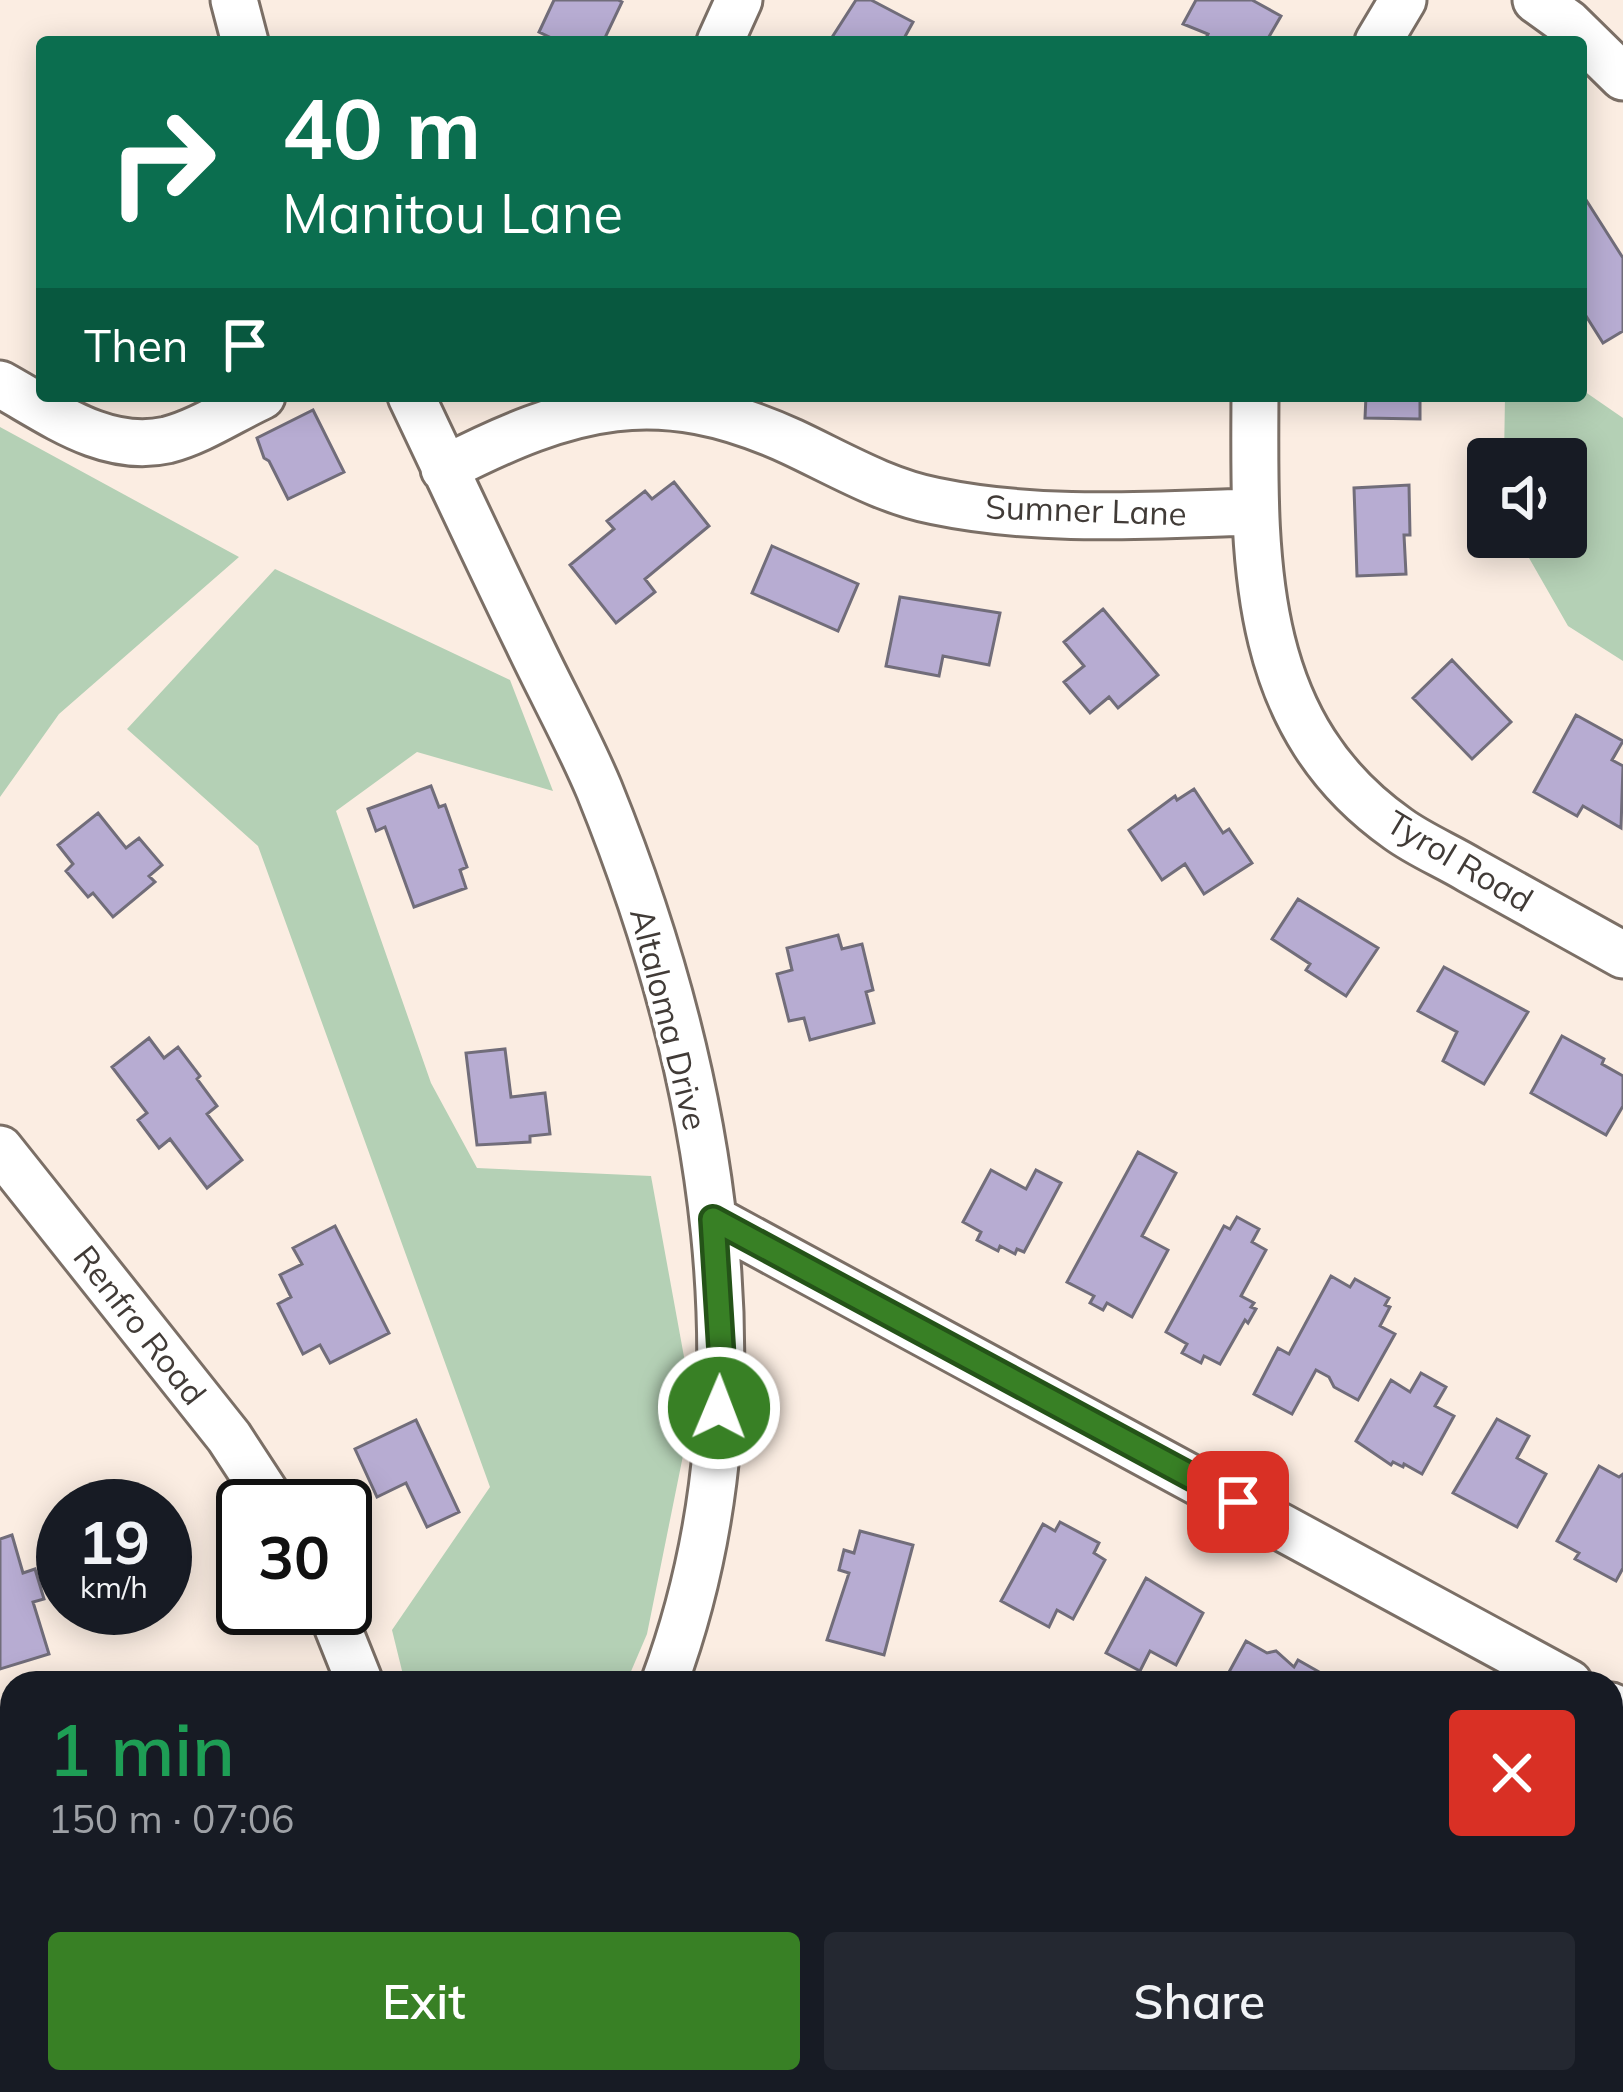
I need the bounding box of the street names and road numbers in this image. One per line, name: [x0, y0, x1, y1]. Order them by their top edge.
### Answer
street label: Sumner Lane: [985, 485, 1187, 534]
street label: Tyrol Road: [1380, 801, 1541, 920]
street label: Altaloma Drive: [622, 904, 717, 1134]
street label: Renfro Road: [65, 1237, 215, 1413]

